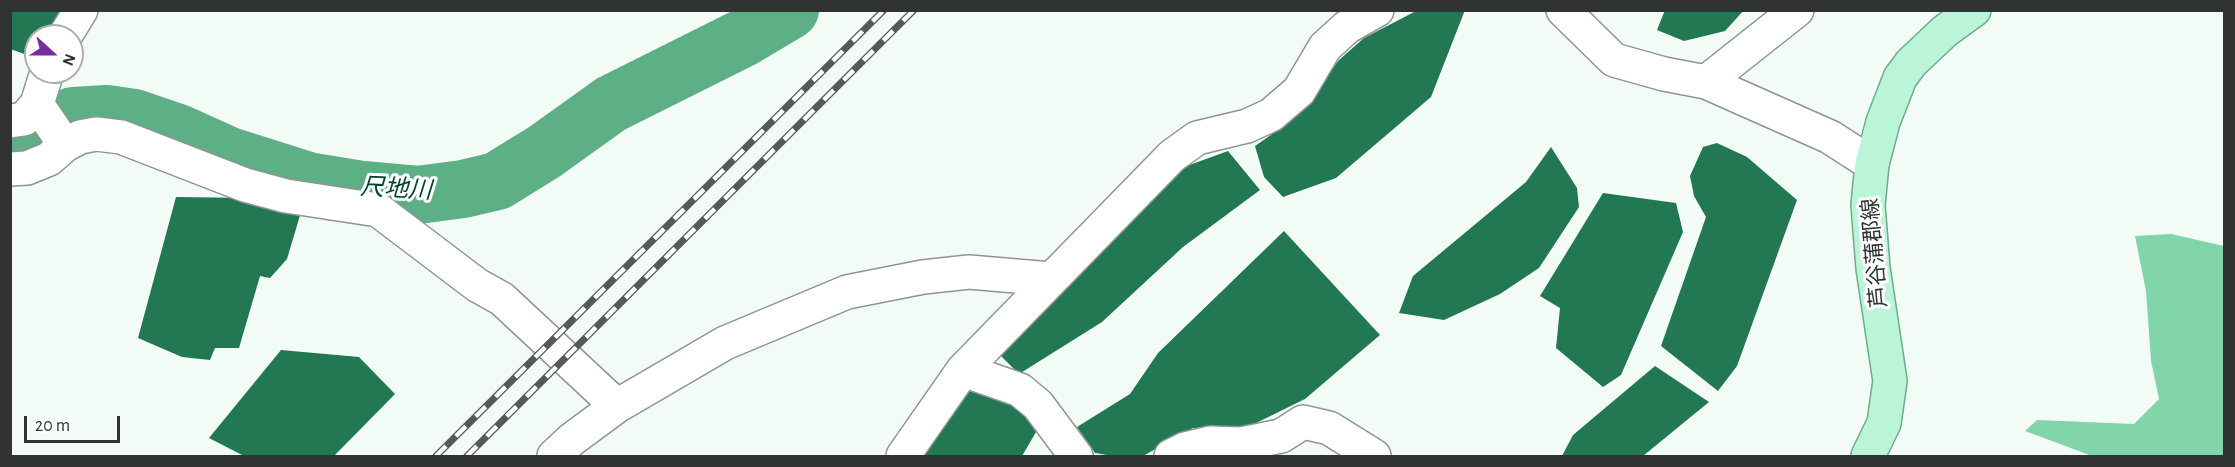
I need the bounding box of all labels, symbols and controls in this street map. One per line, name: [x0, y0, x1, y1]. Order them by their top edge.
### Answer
north arrow: [24, 24, 84, 84]
text: N: [59, 52, 78, 68]
water label: 尺地川: [359, 173, 433, 205]
street label: 芦谷蒲郡線: [1857, 197, 1893, 309]
scale bar: [27, 404, 123, 442]
text: 20 m: [35, 417, 70, 435]

